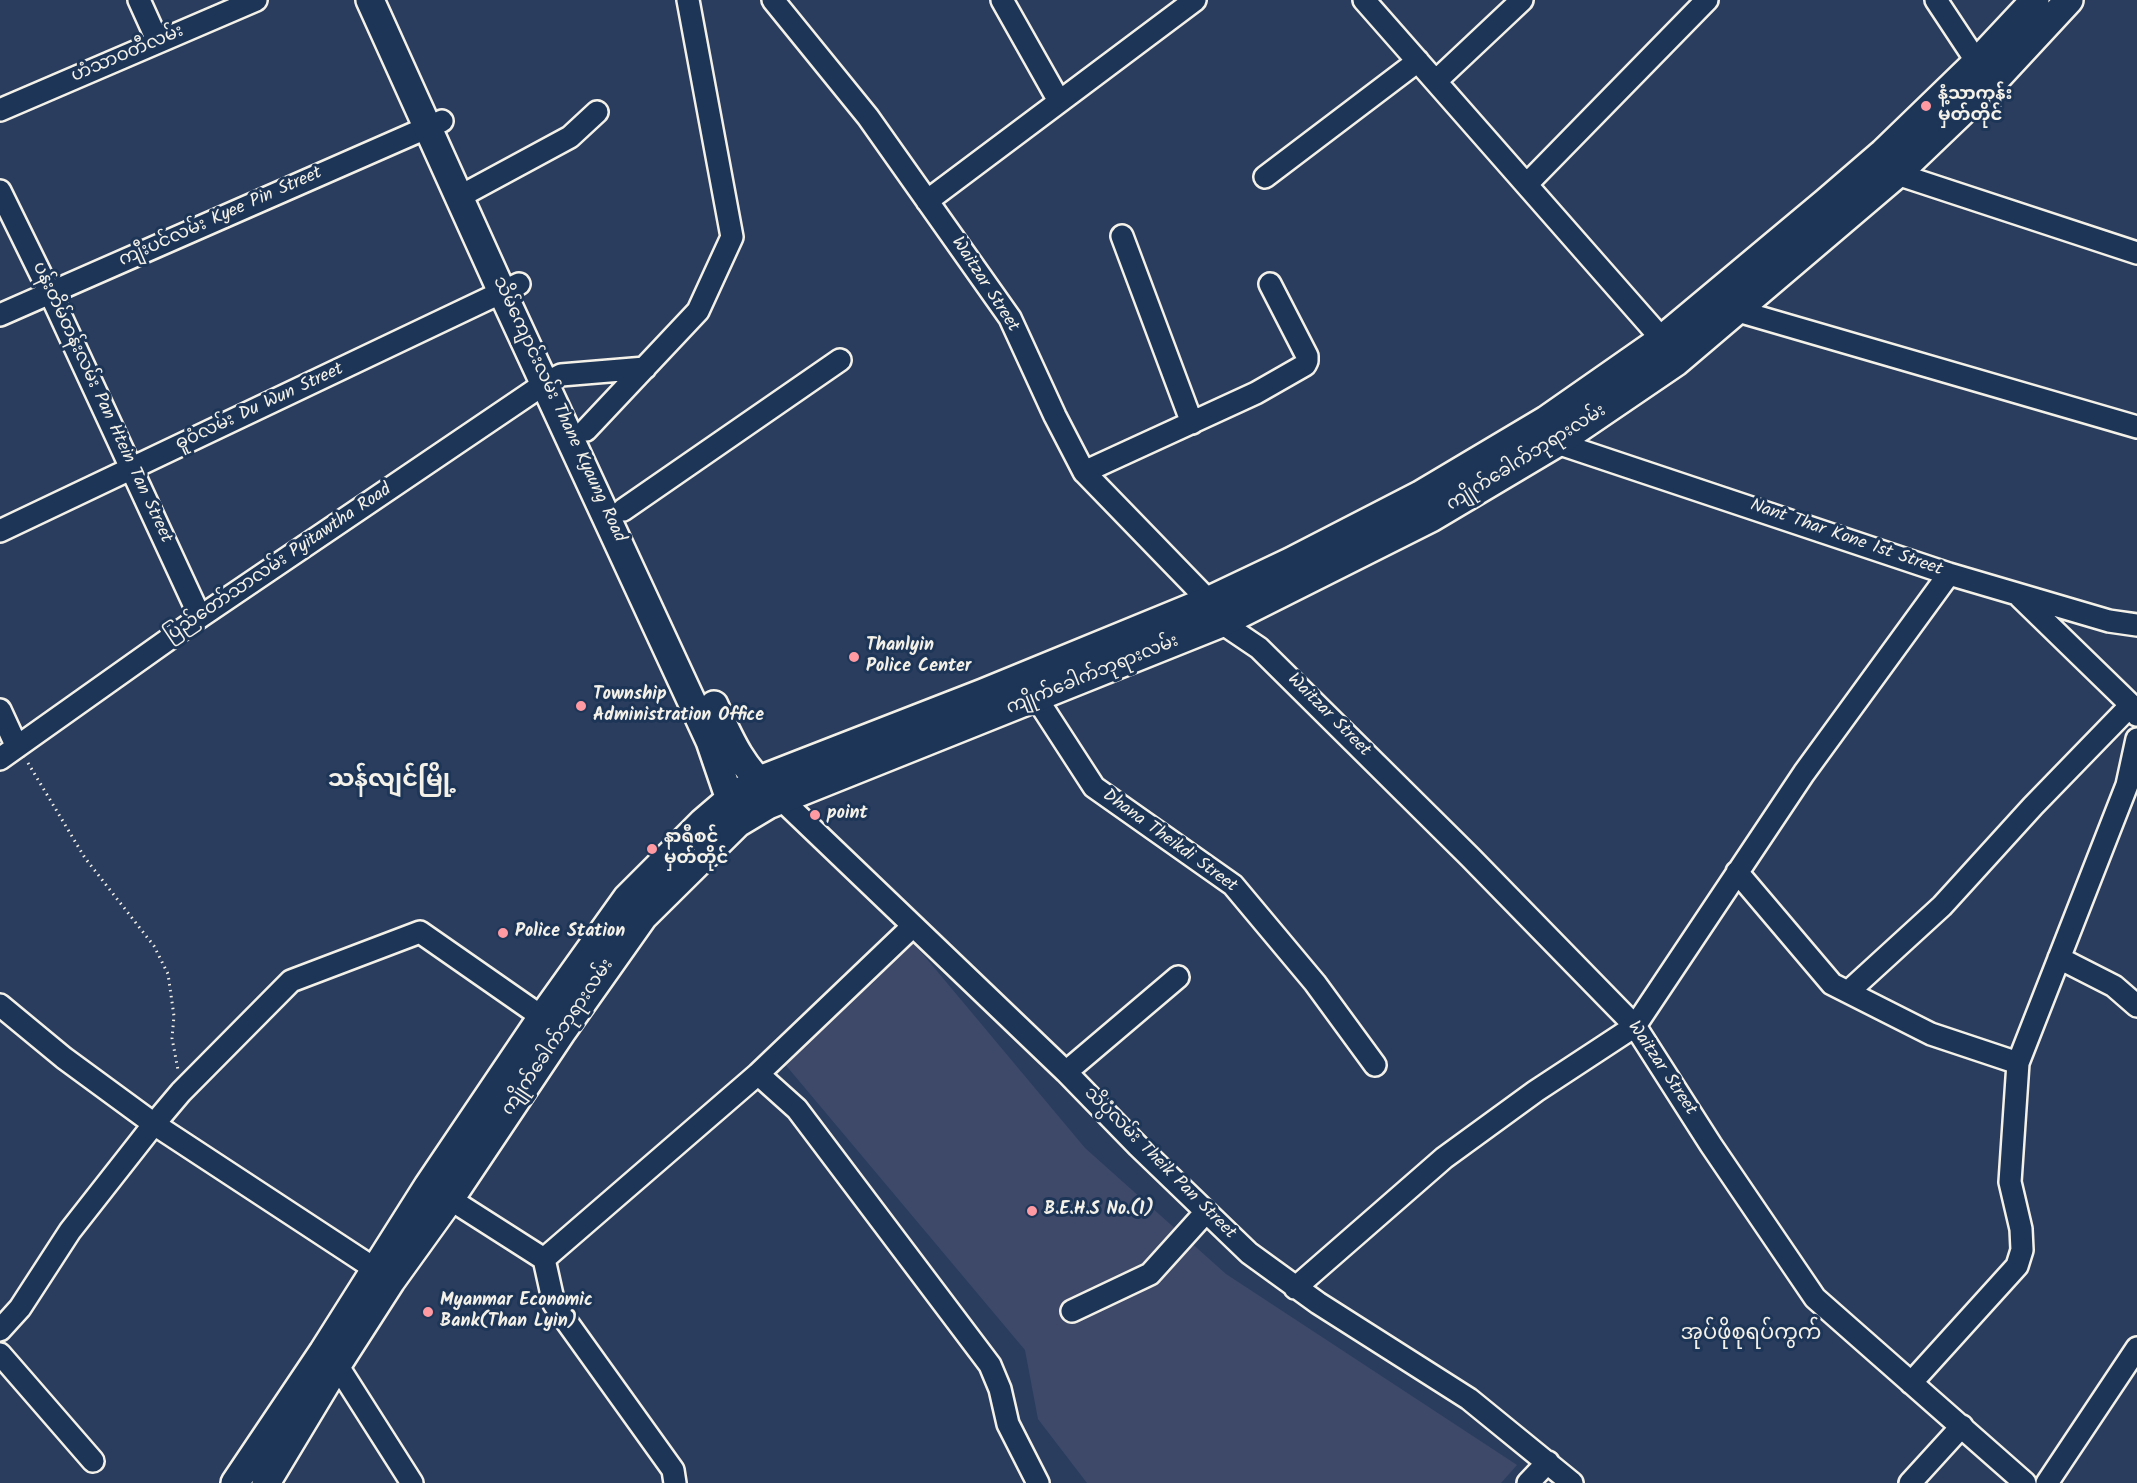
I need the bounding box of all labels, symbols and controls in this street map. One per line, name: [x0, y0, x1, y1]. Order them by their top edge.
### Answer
street label: ဟံသာဝတီလမ်း: [69, 22, 187, 88]
place label: နံ့သာကုန်း မှတ်တိုင်: [1938, 85, 2012, 128]
marker: နံ့သာကုန်း မှတ်တိုင်: [1919, 99, 1933, 113]
street label: ကျီးပင်လမ်း Kyee Pin Street: [116, 163, 326, 273]
street label: Waitzar Street: [945, 233, 1023, 337]
street label: ပန်းတိမ်တန်းလမ်း Pan Htein Tan Street: [26, 259, 176, 547]
street label: သိမ်ကျောင်းလမ်း Thane Kyaung Road: [487, 274, 629, 546]
street label: ဓူဝံလမ်း Du Wun Street: [173, 360, 347, 456]
street label: ကျိုက်ခေါက်ဘုရားလမ်း: [1443, 401, 1611, 517]
street label: ပြည်တော်သာလမ်း Pyitawtha Road: [162, 480, 396, 648]
street label: Nant Thar Kone 1st Street: [1747, 496, 1945, 582]
street label: ကျိုက်ခေါက်ဘုရားလမ်း: [1004, 632, 1182, 720]
place label: Thanlyin Police Center: [866, 636, 971, 678]
marker: Thanlyin Police Center: [847, 650, 861, 664]
street label: Waitzar Street: [1282, 670, 1374, 762]
place label: Township Administration Office: [593, 685, 764, 728]
marker: Township Administration Office: [574, 699, 588, 713]
district label: သန်လျင်မြို့: [328, 768, 456, 796]
street label: Dhana Theikdi Street: [1097, 786, 1241, 898]
place label: point: [827, 804, 868, 826]
marker: point: [808, 808, 822, 822]
place label: နာရီစင် မှတ်တိုင်: [664, 828, 728, 870]
marker: နာရီစင် မှတ်တိုင်: [645, 842, 659, 856]
place label: Police Station: [515, 922, 625, 944]
marker: Police Station: [496, 926, 510, 940]
street label: ကျိုက်ခေါက်ဘုရားလမ်း: [499, 956, 619, 1120]
street label: Waitzar Street: [1622, 1018, 1700, 1120]
street label: သိပ္ပံလမ်း Theik Pan Street: [1078, 1083, 1240, 1245]
place label: B.E.H.S No.(1): [1044, 1200, 1154, 1222]
marker: B.E.H.S No.(1): [1025, 1204, 1039, 1218]
place label: Myanmar Economic Bank(Than Lyin): [440, 1291, 593, 1334]
marker: Myanmar Economic Bank(Than Lyin): [421, 1305, 435, 1319]
district label: အုပ်ဖိုစုရပ်ကွက်: [1681, 1322, 1821, 1348]

